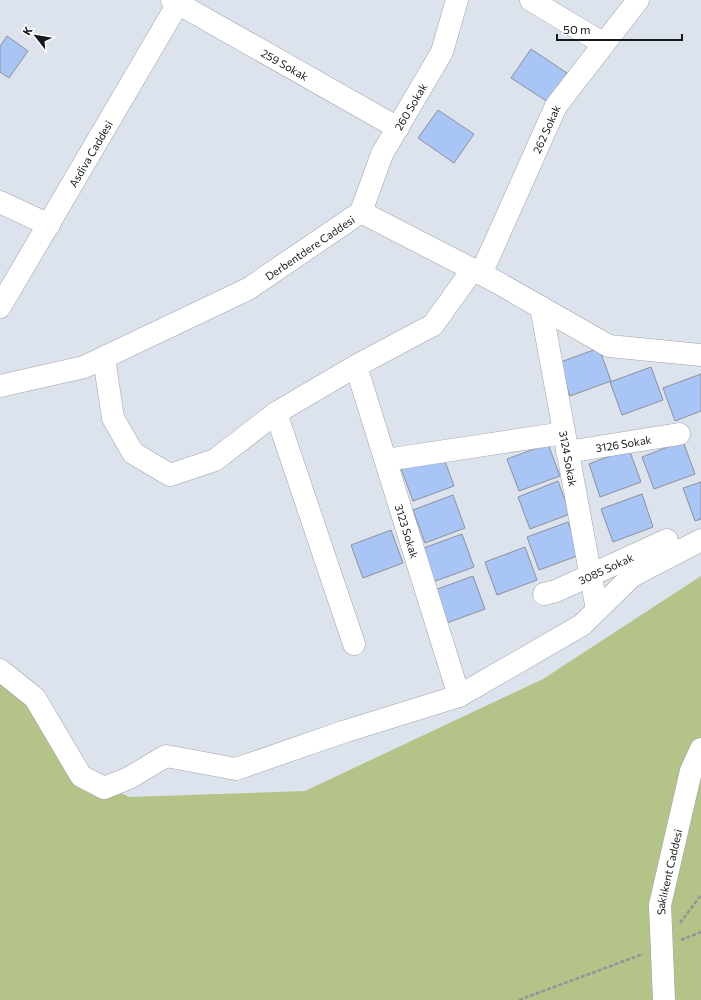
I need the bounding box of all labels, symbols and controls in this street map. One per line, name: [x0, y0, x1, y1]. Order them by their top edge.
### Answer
north arrow: [16, 16, 56, 56]
scale bar: [557, 16, 682, 42]
text: 50 m: [563, 22, 591, 36]
text: K: [19, 24, 35, 37]
street label: 259 Sokak: [259, 46, 311, 83]
street label: 260 Sokak: [391, 80, 429, 132]
street label: 262 Sokak: [529, 103, 562, 155]
street label: Asdiva Caddesi: [65, 118, 115, 189]
street label: Derbentdere Caddesi: [262, 212, 357, 282]
street label: 3124 Sokak: [557, 430, 581, 487]
street label: 3126 Sokak: [594, 432, 652, 454]
street label: 3123 Sokak: [393, 502, 422, 560]
street label: 3085 Sokak: [576, 550, 635, 586]
street label: Saklıkent Caddesi: [653, 827, 684, 915]

